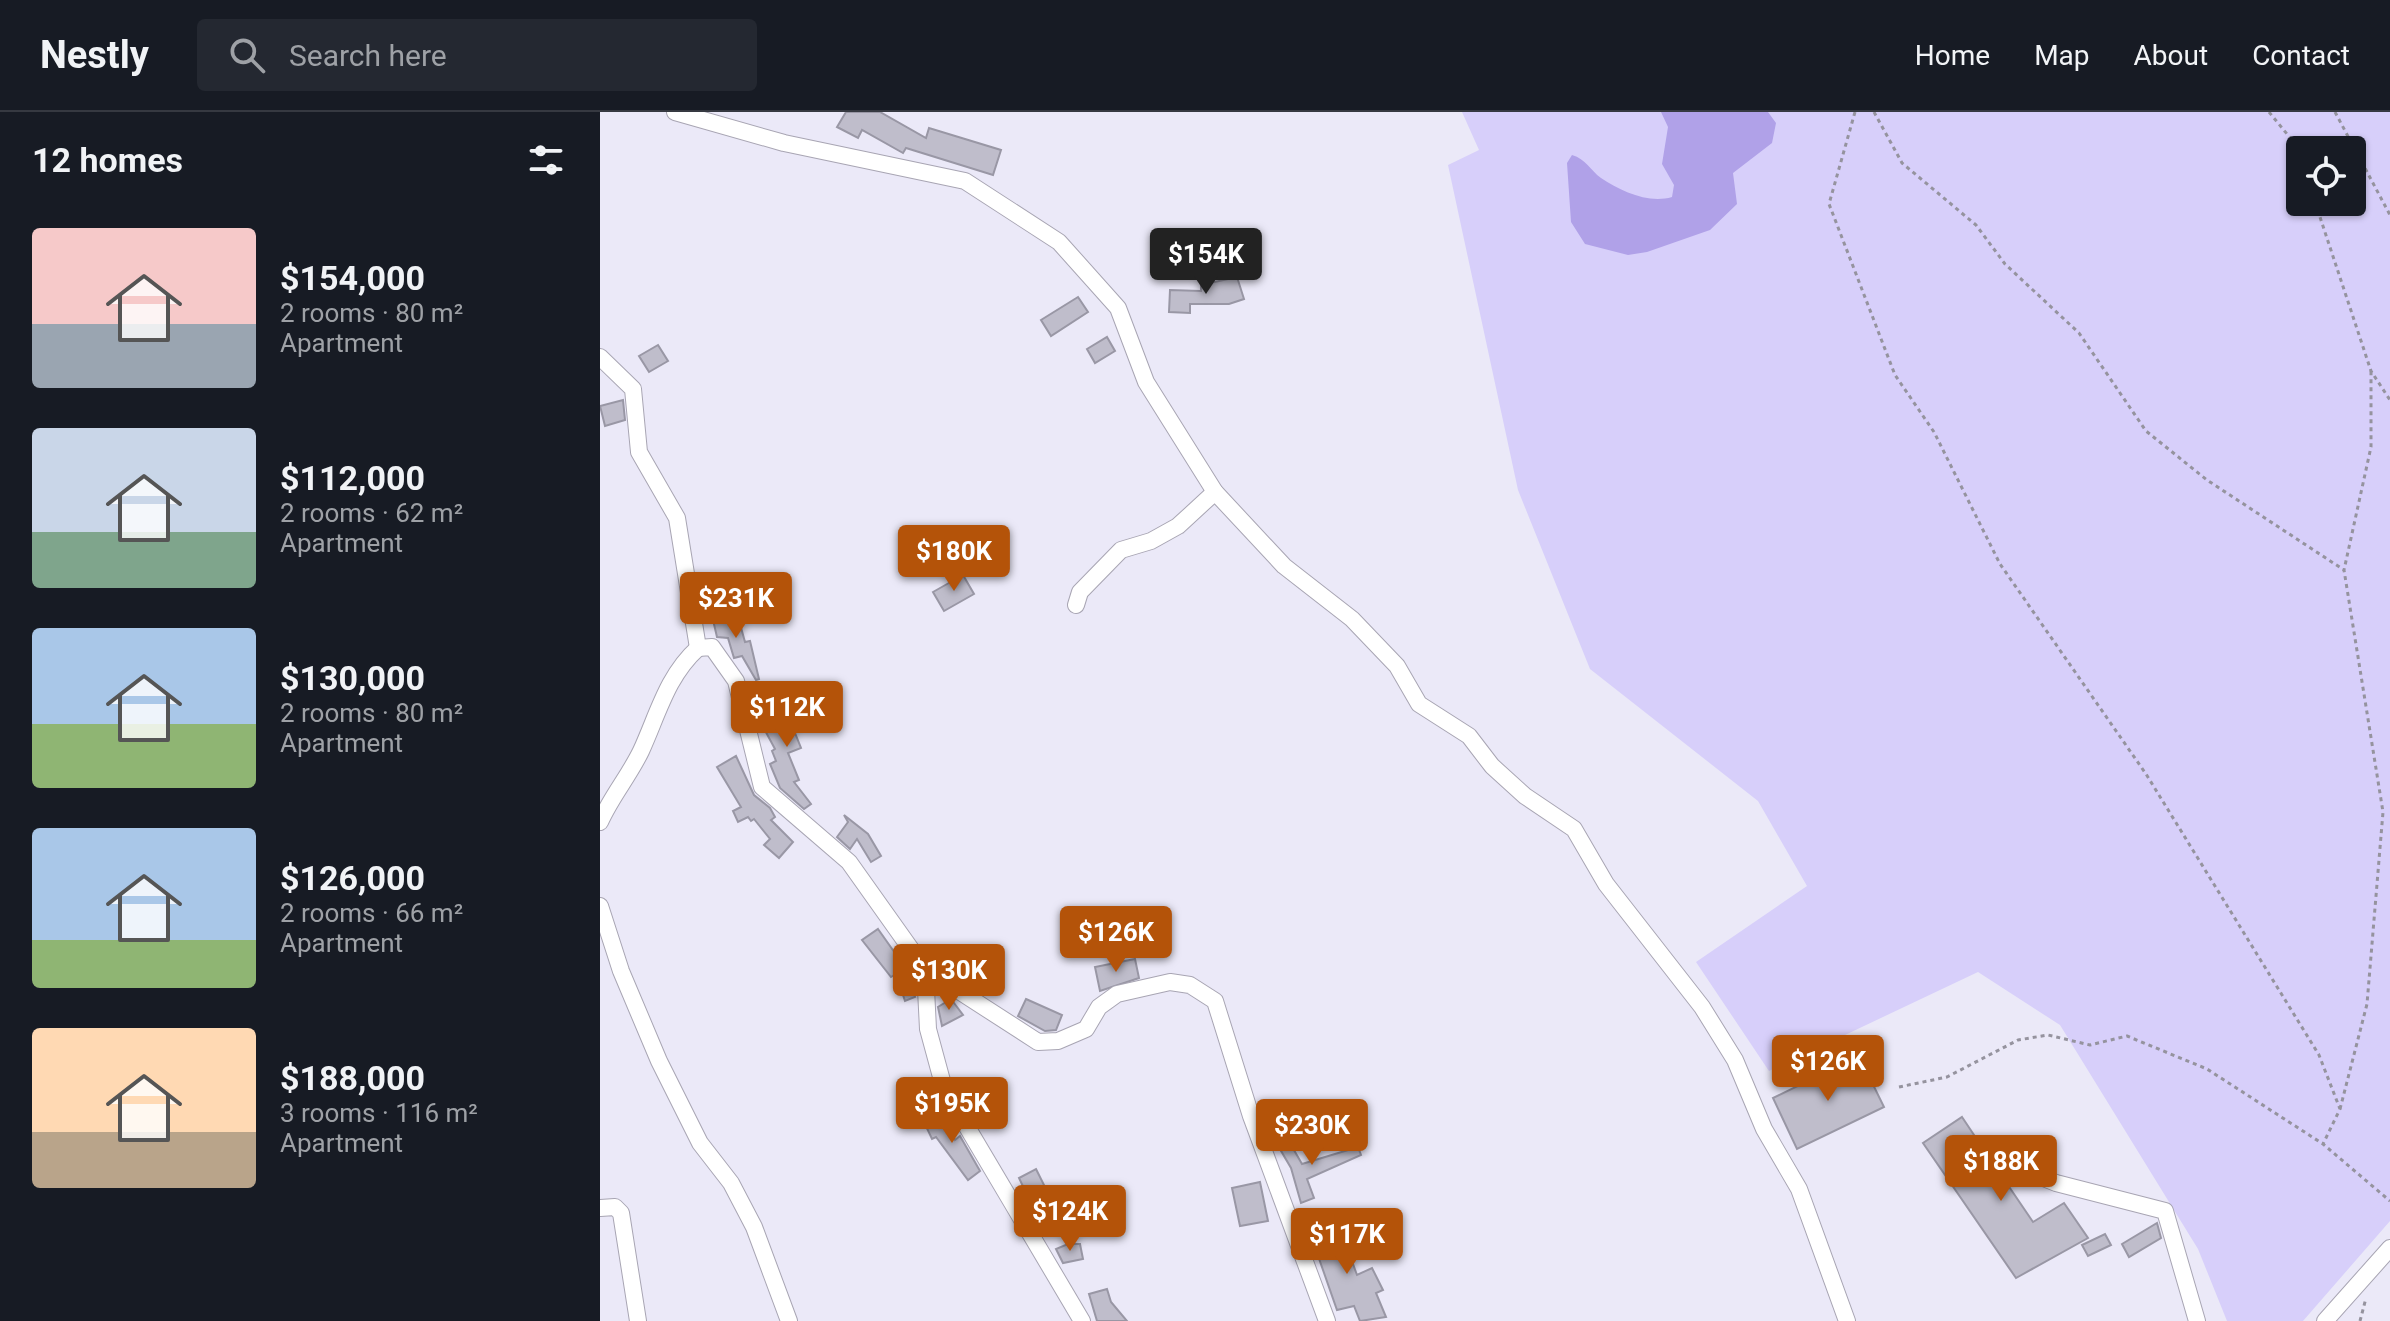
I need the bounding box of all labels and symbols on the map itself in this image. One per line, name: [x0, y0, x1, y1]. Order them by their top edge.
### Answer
pin: $154K: [1150, 228, 1262, 296]
pin: $180K: [898, 525, 1010, 593]
pin: $231K: [680, 572, 792, 640]
pin: $112K: [731, 681, 843, 749]
pin: $126K: [1060, 906, 1172, 974]
pin: $130K: [893, 944, 1005, 1012]
pin: $126K: [1772, 1035, 1884, 1103]
pin: $195K: [896, 1077, 1008, 1145]
pin: $230K: [1256, 1099, 1368, 1167]
pin: $188K: [1945, 1135, 2057, 1203]
pin: $124K: [1014, 1185, 1126, 1253]
pin: $117K: [1291, 1208, 1403, 1276]

